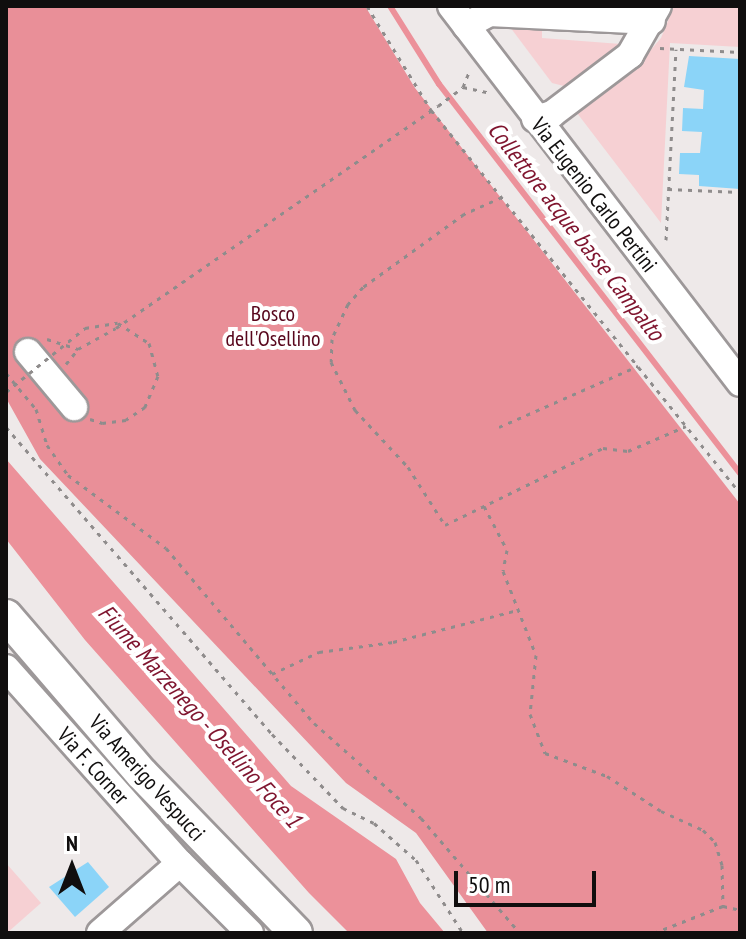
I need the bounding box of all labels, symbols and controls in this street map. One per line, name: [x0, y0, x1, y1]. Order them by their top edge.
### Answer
street label: Via Eugenio Carlo Pertini: [526, 113, 662, 277]
water label: Collettore acque basse Campalto: [482, 116, 670, 346]
park label: Bosco dell'Osellino: [226, 300, 320, 352]
water label: Fiume Marzenego - Osellino Foce 1: [92, 598, 308, 834]
street label: Via Amerigo Vespucci: [83, 709, 211, 847]
street label: Via F. Corner: [51, 722, 135, 810]
north arrow: [32, 827, 112, 907]
text: N: [66, 829, 78, 857]
scale bar: [458, 855, 600, 905]
text: 50 m: [468, 869, 510, 900]

